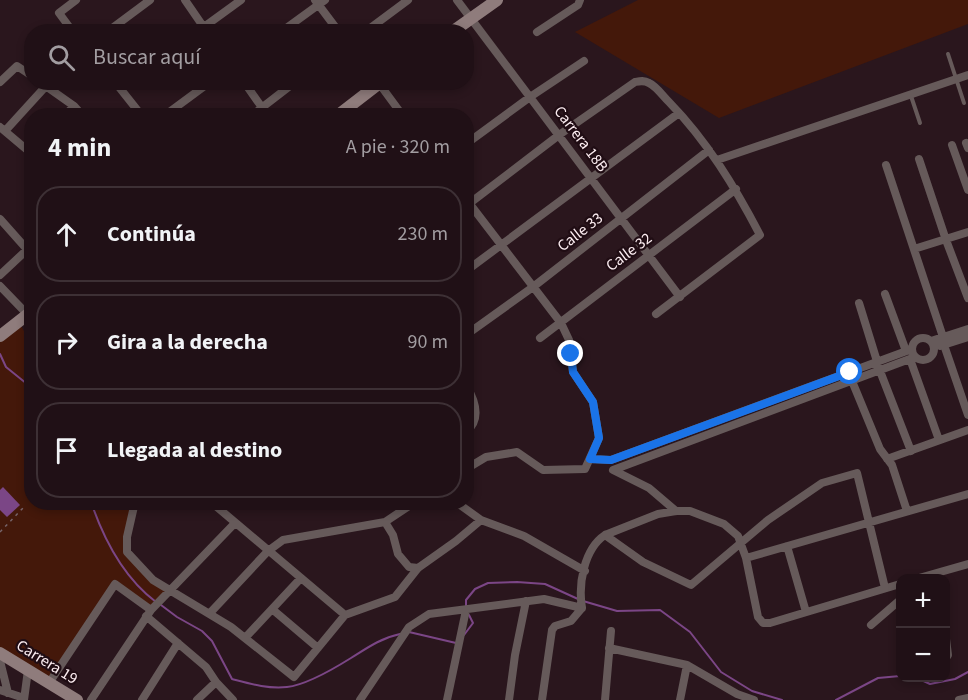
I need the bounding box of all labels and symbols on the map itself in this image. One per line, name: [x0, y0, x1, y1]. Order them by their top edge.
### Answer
street label: Carrera 18B: [549, 101, 613, 177]
street label: Calle 33: [553, 207, 607, 257]
street label: Calle 32: [601, 227, 657, 277]
route end: [557, 340, 583, 366]
route start: [836, 358, 862, 384]
street label: Carrera 19: [12, 635, 82, 689]

